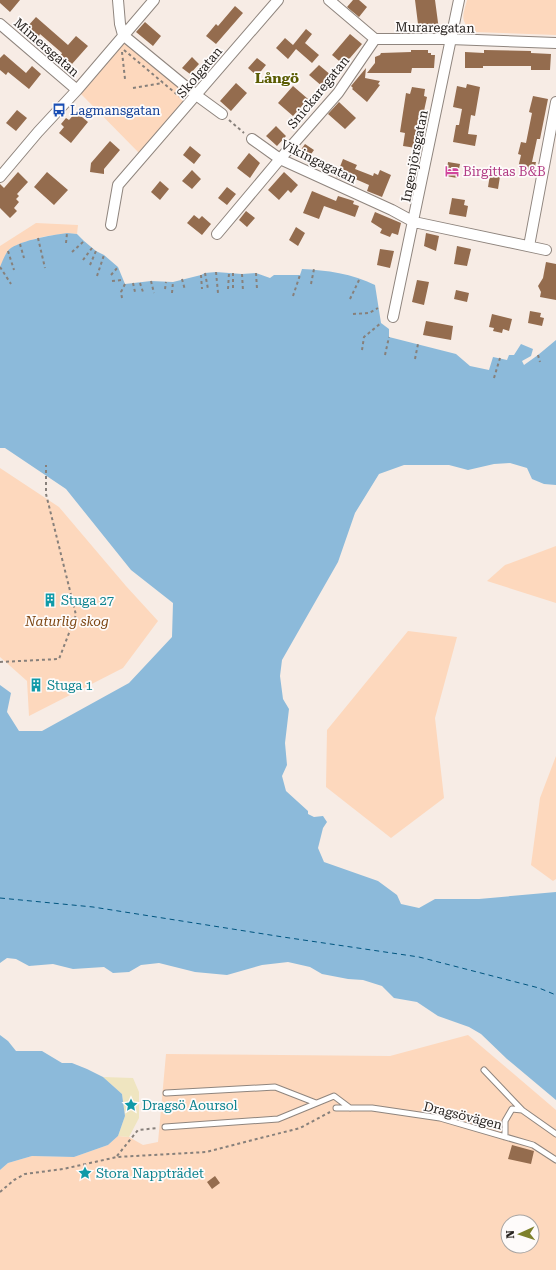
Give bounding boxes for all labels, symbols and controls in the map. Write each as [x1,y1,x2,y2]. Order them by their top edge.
street label: Mimersgatan [11,15,83,80]
street label: Muraregatan [395,19,475,36]
street label: Skolgatan [174,43,226,101]
street label: Snickaregatan [284,52,353,132]
district label: Långö [255,70,299,86]
bus stop icon: Lagmansgatan [51,102,67,118]
place label: Lagmansgatan [70,103,161,118]
street label: Ingenjörsgatan [398,108,431,203]
street label: Vikingagatan [278,137,360,187]
hotel icon: Birgittas B&B [444,163,460,179]
place label: Birgittas B&B [463,164,546,179]
building icon: Stuga 27 [42,592,58,608]
place label: Stuga 27 [61,593,114,608]
park label: Naturlig skog [24,614,109,629]
building icon: Stuga 1 [28,677,44,693]
place label: Stuga 1 [47,678,93,693]
place icon: Dragsö Aoursol [123,1097,139,1113]
place label: Dragsö Aoursol [142,1098,238,1113]
street label: Dragsövägen [422,1098,504,1133]
place icon: Stora Nappträdet [77,1165,93,1181]
place label: Stora Nappträdet [96,1166,204,1181]
north arrow [500,1214,540,1254]
text: N [504,1229,517,1239]

